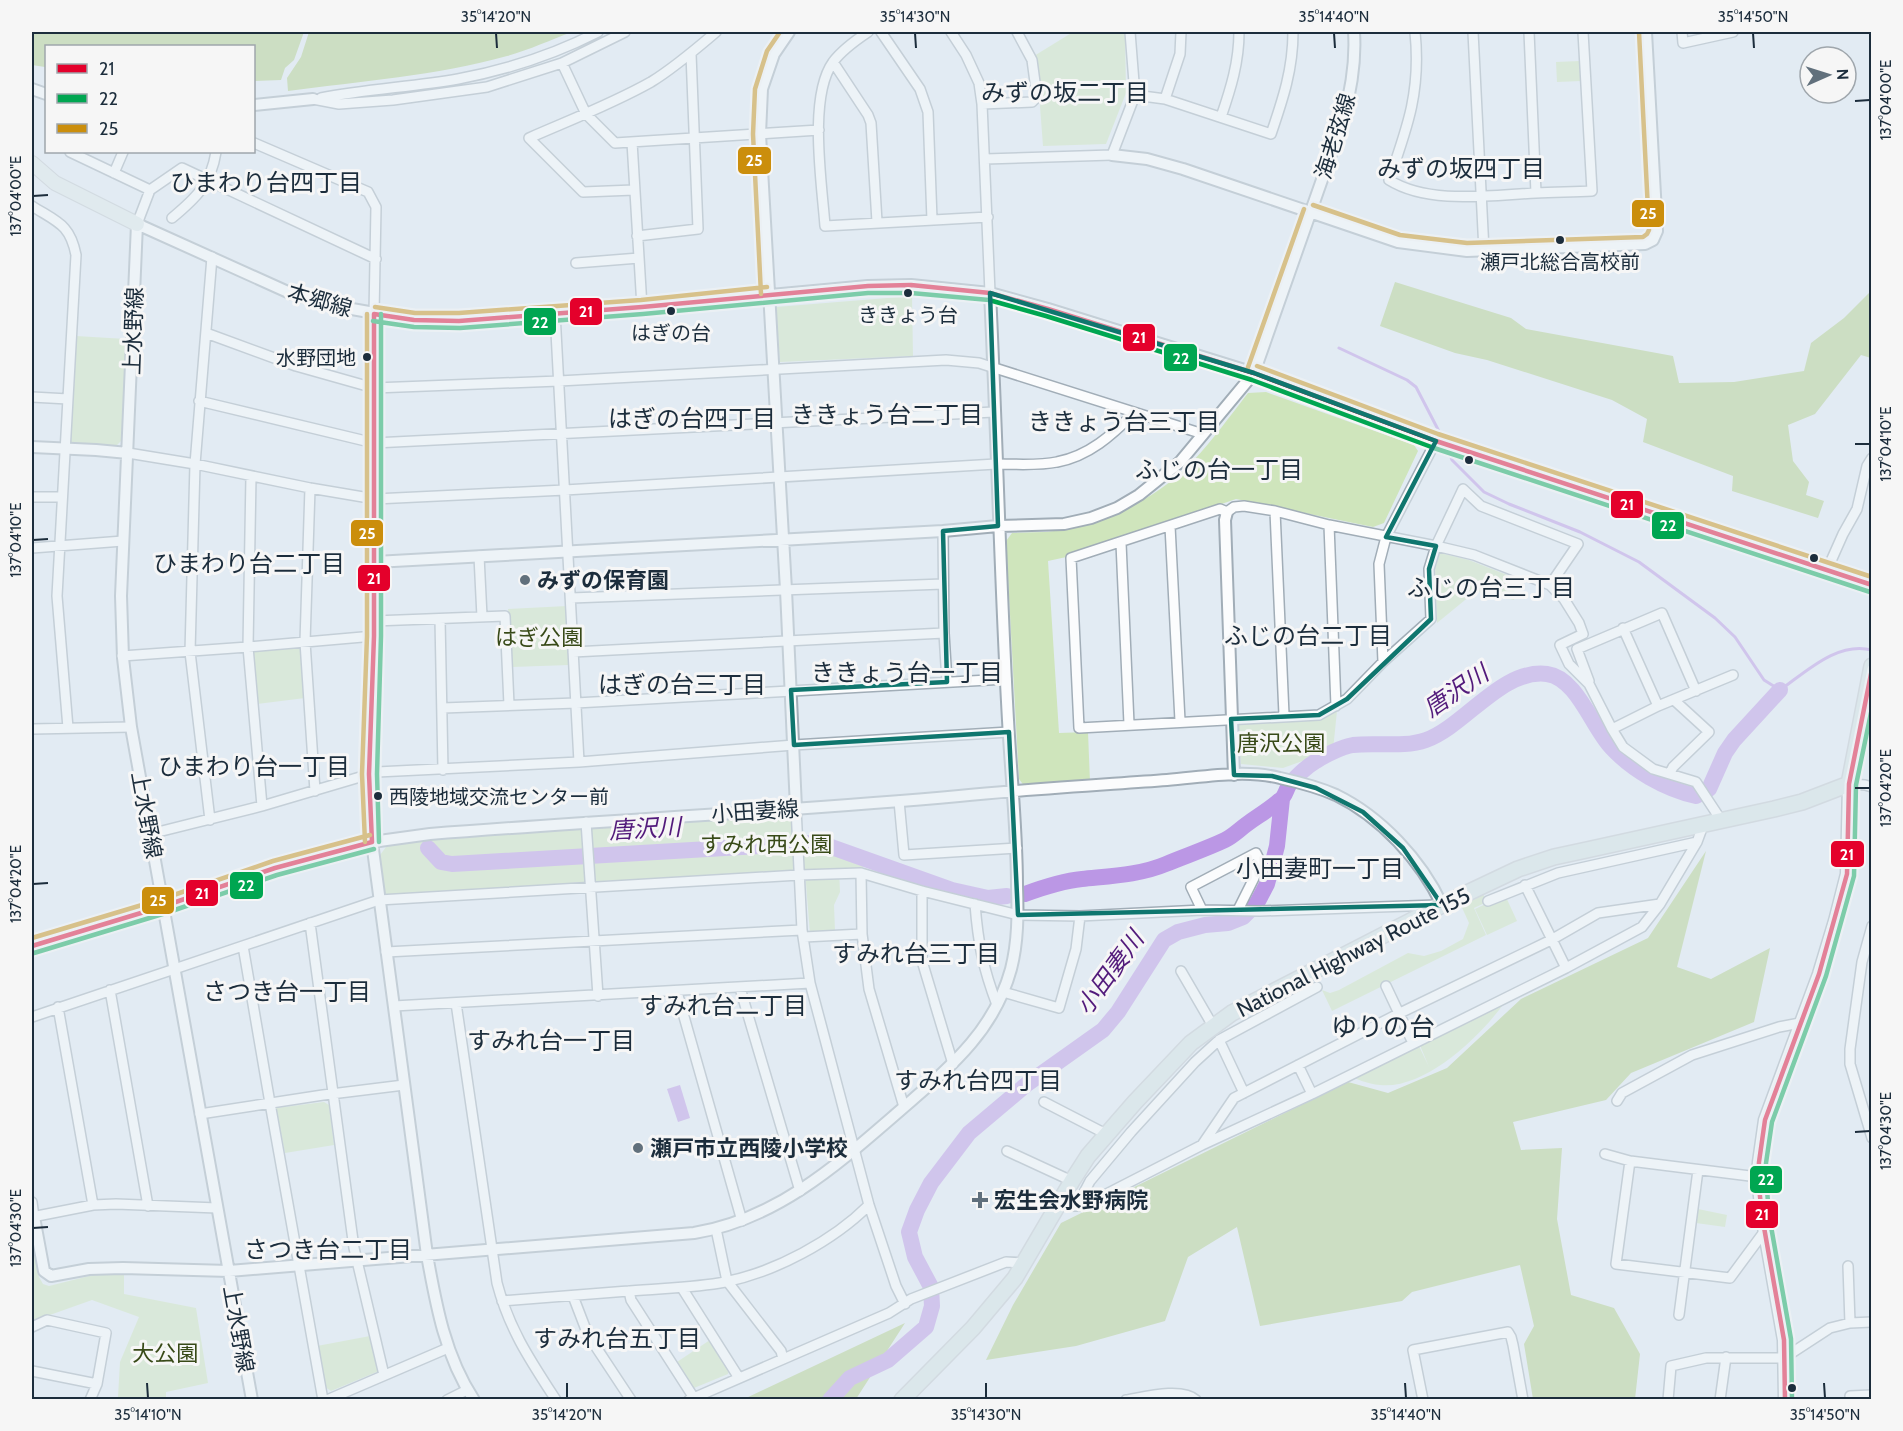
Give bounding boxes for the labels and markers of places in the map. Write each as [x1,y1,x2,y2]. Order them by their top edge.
marker: 瀬戸北総合高校前 [1554,234,1566,246]
place label: 瀬戸北総合高校前 [1480,250,1640,274]
marker: ききょう台 [902,287,914,299]
place label: ききょう台 [858,303,958,327]
marker: はぎの台 [665,305,677,317]
place label: はぎの台 [631,321,711,345]
place label: 水野団地 [276,346,356,370]
marker: 水野団地 [361,351,373,363]
unlabelled marker [1463,454,1475,466]
unlabelled marker [1808,552,1820,564]
place label: みずの保育園 [537,567,669,594]
marker: みずの保育園 [518,573,532,587]
place label: 西陵地域交流センター前 [389,785,609,809]
marker: 西陵地域交流センター前 [372,790,384,802]
place label: 瀬戸市立西陵小学校 [650,1135,848,1162]
marker: 瀬戸市立西陵小学校 [631,1141,645,1155]
place label: 宏生会水野病院 [994,1187,1148,1214]
marker: 宏生会水野病院 [971,1191,989,1209]
unlabelled marker [1786,1382,1798,1394]

